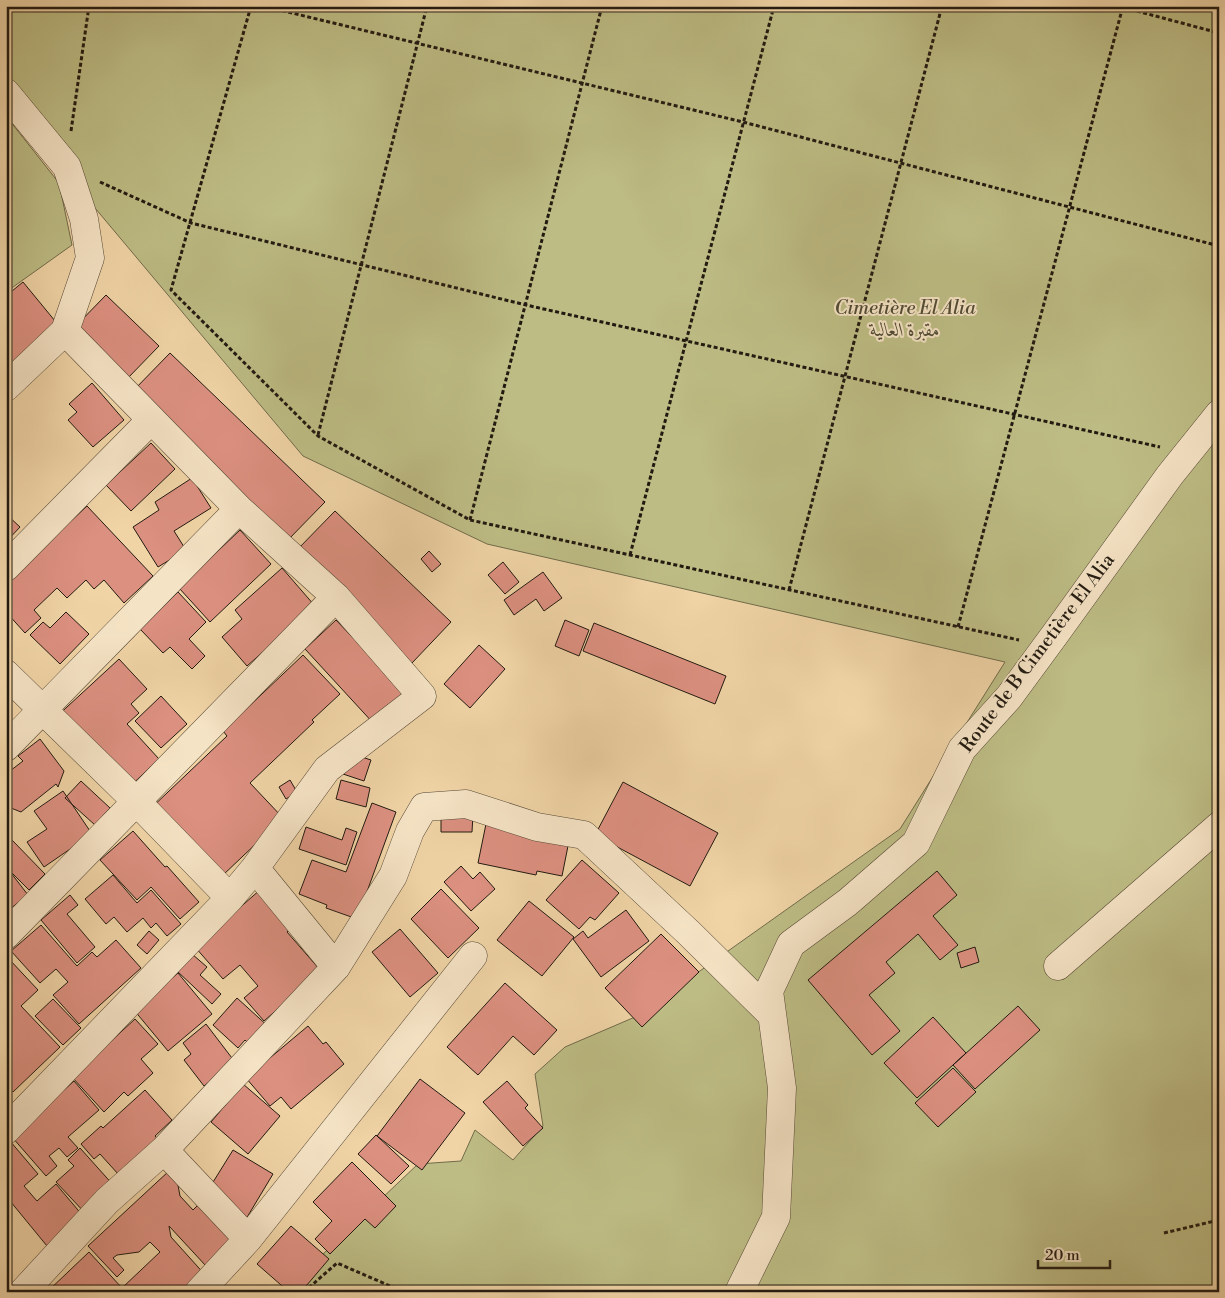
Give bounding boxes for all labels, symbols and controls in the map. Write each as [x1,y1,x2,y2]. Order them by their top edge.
park label: Cimetière El Alia مقبرة العالية [834,296,976,342]
street label: Route de B Cimetière El Alia [954,548,1120,757]
scale bar [1038,1238,1110,1270]
text: 20 m [1045,1246,1080,1265]

